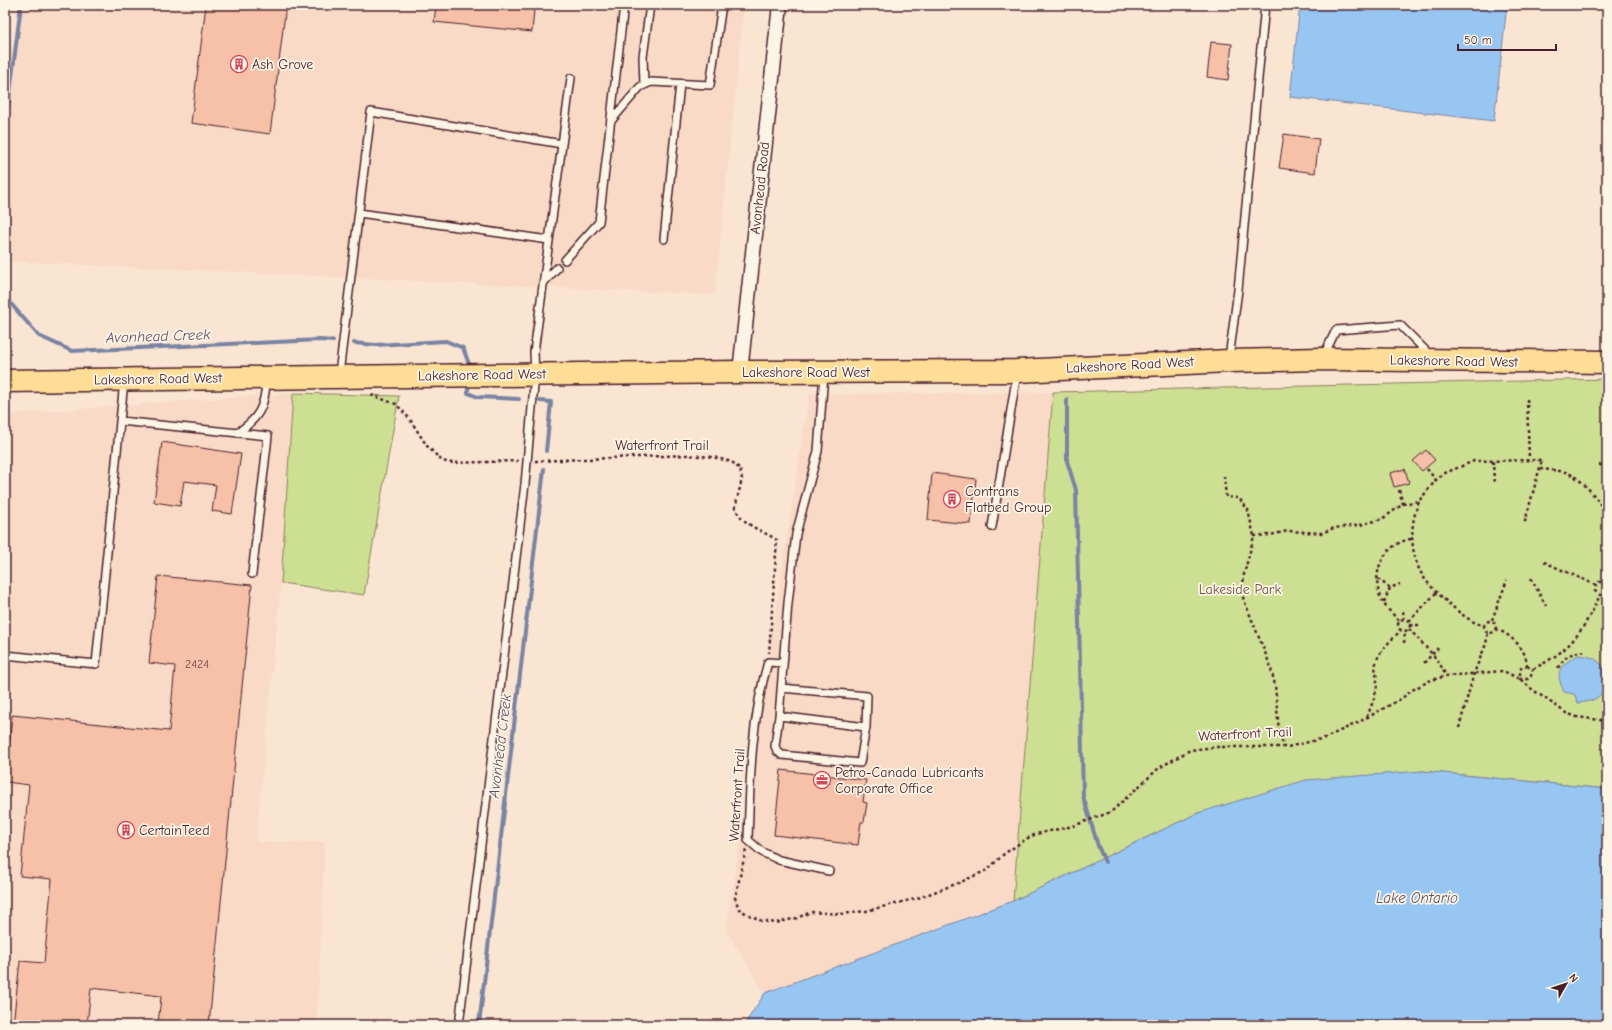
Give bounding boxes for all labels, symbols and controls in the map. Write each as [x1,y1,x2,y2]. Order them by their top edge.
scale bar [1458,26,1556,52]
text: 50 m [1464,33,1492,47]
building icon: Ash Grove [229,54,249,74]
place label: Ash Grove [252,56,313,73]
street label: Avonhead Road [747,141,773,235]
water label: Avonhead Creek [104,325,211,347]
street label: Lakeshore Road West [1390,351,1519,371]
street label: Lakeshore Road West [1066,353,1195,377]
street label: Lakeshore Road West [742,364,871,381]
street label: Lakeshore Road West [418,365,547,385]
street label: Lakeshore Road West [94,369,223,389]
street label: Waterfront Trail [615,437,709,454]
place label: Contrans Flatbed Group [965,483,1051,516]
building icon: Contrans Flatbed Group [942,489,962,509]
park label: Lakeside Park [1199,581,1281,598]
house number: 2424 [185,657,209,671]
water label: Avonhead Creek [485,692,515,800]
street label: Waterfront Trail [1198,723,1292,745]
street label: Waterfront Trail [725,748,749,842]
place label: Petro-Canada Lubricants Corporate Office [835,764,984,797]
office icon: Petro-Canada Lubricants Corporate Office [812,770,832,790]
building icon: CertainTeed [116,820,136,840]
place label: CertainTeed [139,822,210,839]
water label: Lake Ontario [1376,889,1458,907]
north arrow [1546,964,1586,1004]
text: N [1566,971,1581,985]

